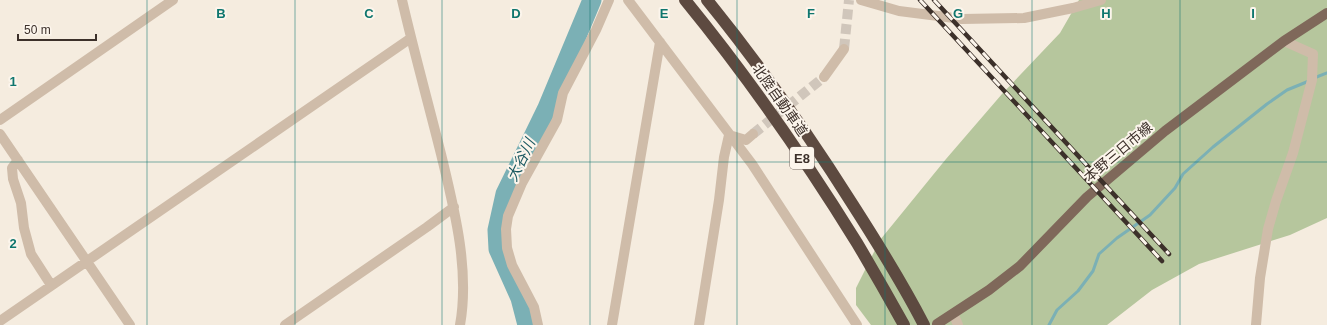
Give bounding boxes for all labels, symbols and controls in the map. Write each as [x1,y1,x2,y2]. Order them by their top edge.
text: B [216,6,226,21]
text: C [364,6,374,21]
text: D [511,6,521,21]
text: E [660,6,669,21]
text: F [807,6,815,21]
text: G [953,6,963,21]
text: H [1101,6,1111,21]
text: I [1251,6,1255,21]
scale bar [18,16,96,42]
text: 50 m [24,23,51,37]
street label: 北陸自動車道 [749,61,811,139]
text: 1 [9,74,17,89]
street label: 本野三日市線 [1081,119,1155,185]
water label: 大谷川 [503,134,539,184]
road number: E8 [790,147,814,169]
text: 2 [9,236,17,251]

